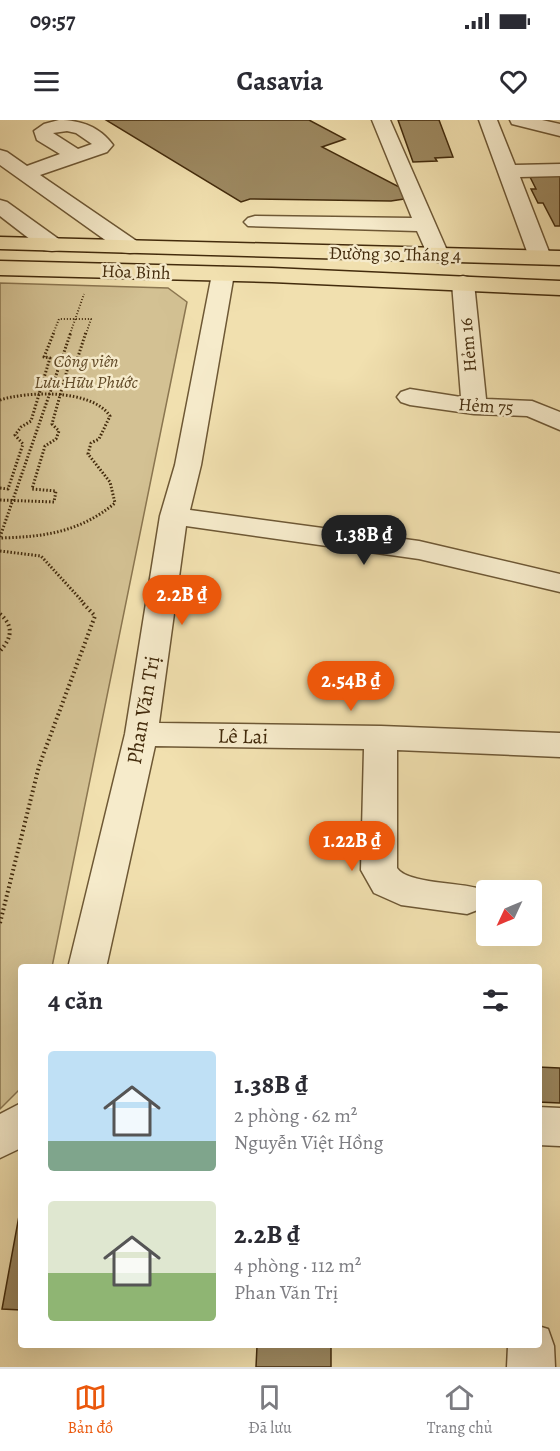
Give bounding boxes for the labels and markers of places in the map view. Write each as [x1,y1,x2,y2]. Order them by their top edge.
pin: 1.38B ₫ [309,515,419,566]
pin: 2.2B ₫ [133,575,231,626]
pin: 2.54B ₫ [296,661,406,712]
pin: 1.22B ₫ [297,821,407,872]

